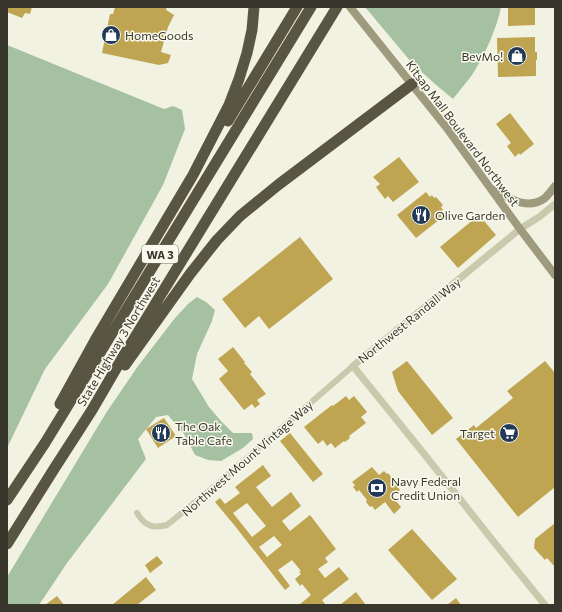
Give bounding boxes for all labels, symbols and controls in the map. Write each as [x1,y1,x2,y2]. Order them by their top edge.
shop icon: HomeGoods [100,24,122,46]
place label: HomeGoods [125,28,194,42]
shop icon: BevMo! [506,45,528,67]
place label: BevMo! [461,49,503,63]
street label: Kitsap Mall Boulevard Northwest [404,57,522,209]
restaurant icon: Olive Garden [410,204,432,226]
place label: Olive Garden [435,208,505,222]
road number: WA 3 [142,245,178,263]
street label: State Highway 3 Northwest [74,274,162,408]
street label: Northwest Randall Way [355,274,463,366]
street label: Northwest Mount Vintage Way [179,397,315,519]
place label: The Oak Table Cafe [175,419,232,447]
restaurant icon: The Oak Table Cafe [150,422,172,444]
supermarket icon: Target [498,422,520,444]
place label: Target [460,426,495,440]
place label: Navy Federal Credit Union [391,474,461,502]
bank icon: Navy Federal Credit Union [366,477,388,499]

